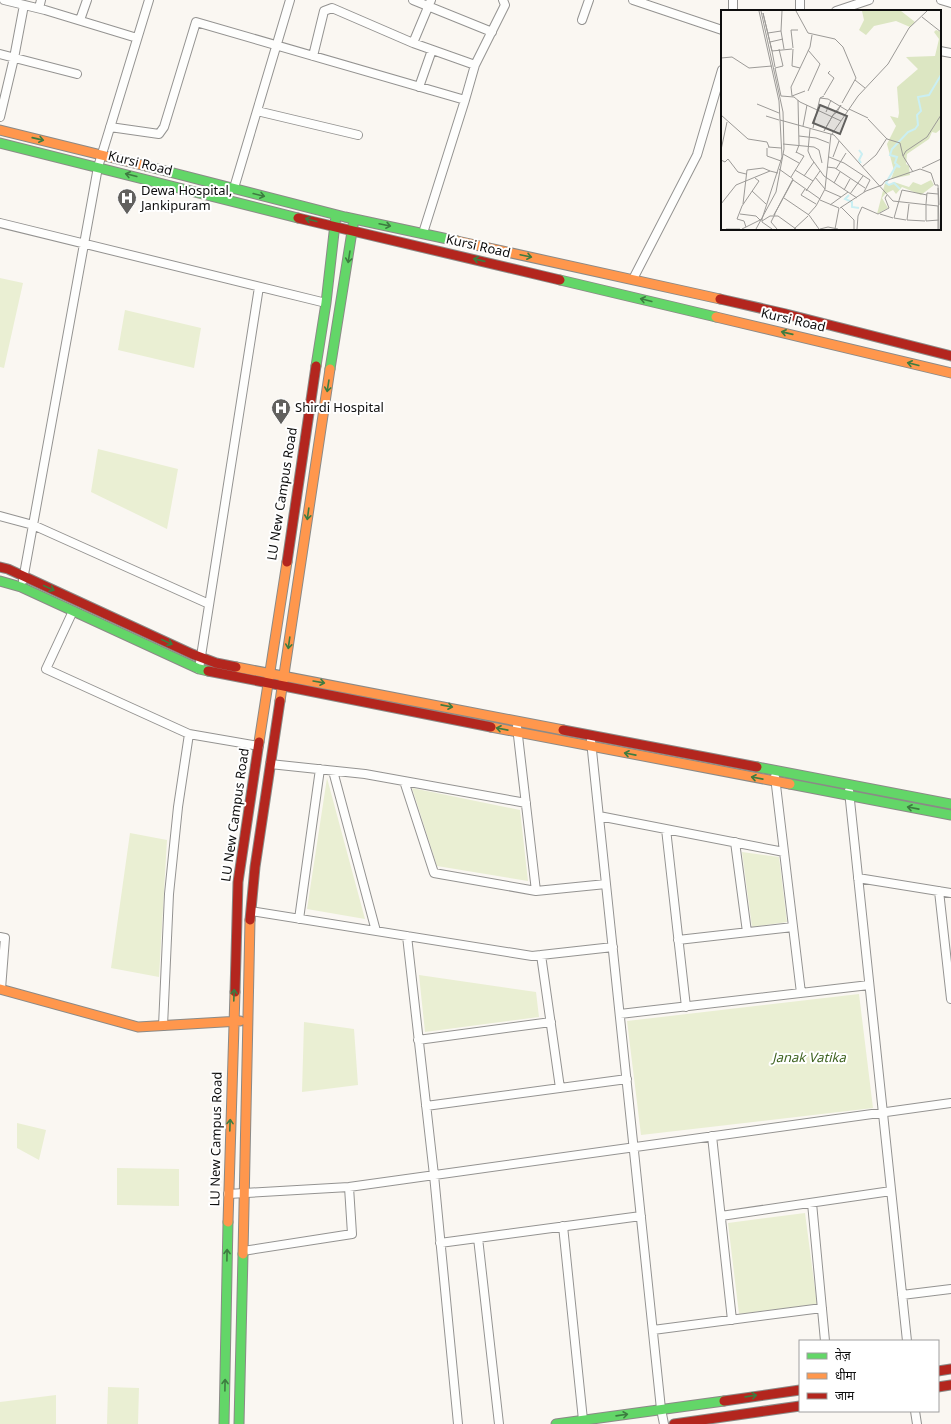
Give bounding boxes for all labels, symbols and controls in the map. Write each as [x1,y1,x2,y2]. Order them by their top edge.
inset map [721,10,941,230]
one-way arrow [31,135,44,143]
street label: Kursi Road [106,148,174,180]
one-way arrow [125,171,138,179]
place label: Dewa Hospital, Jankipuram [139,183,232,215]
hospital icon: Dewa Hospital, Jankipuram [116,187,138,215]
one-way arrow [252,191,265,199]
one-way arrow [305,216,318,224]
one-way arrow [378,222,391,230]
street label: Kursi Road [444,231,512,263]
one-way arrow [344,250,352,263]
one-way arrow [519,252,532,260]
one-way arrow [473,256,486,264]
one-way arrow [640,295,653,303]
street label: Kursi Road [759,305,827,337]
one-way arrow [781,329,794,337]
one-way arrow [907,359,920,367]
one-way arrow [324,379,332,392]
hospital icon: Shirdi Hospital [270,397,292,425]
place label: Shirdi Hospital [295,400,384,417]
street label: LU New Campus Road [264,426,302,562]
one-way arrow [304,507,312,520]
one-way arrow [42,585,54,592]
one-way arrow [285,636,293,649]
one-way arrow [160,639,172,647]
one-way arrow [312,678,325,686]
one-way arrow [440,703,453,711]
one-way arrow [496,725,509,733]
street label: LU New Campus Road [218,747,254,883]
one-way arrow [624,749,637,757]
one-way arrow [751,774,764,782]
one-way arrow [907,803,920,811]
one-way arrow [230,989,238,1002]
park label: Janak Vatika [770,1050,847,1067]
street label: LU New Campus Road [207,1072,227,1206]
one-way arrow [226,1119,234,1132]
one-way arrow [223,1249,231,1262]
legend [799,1340,939,1412]
text: तेज़ [835,1348,852,1365]
text: धीमा [835,1368,857,1385]
one-way arrow [221,1379,229,1392]
text: जाम [835,1389,855,1405]
one-way arrow [744,1392,757,1400]
one-way arrow [615,1411,628,1419]

